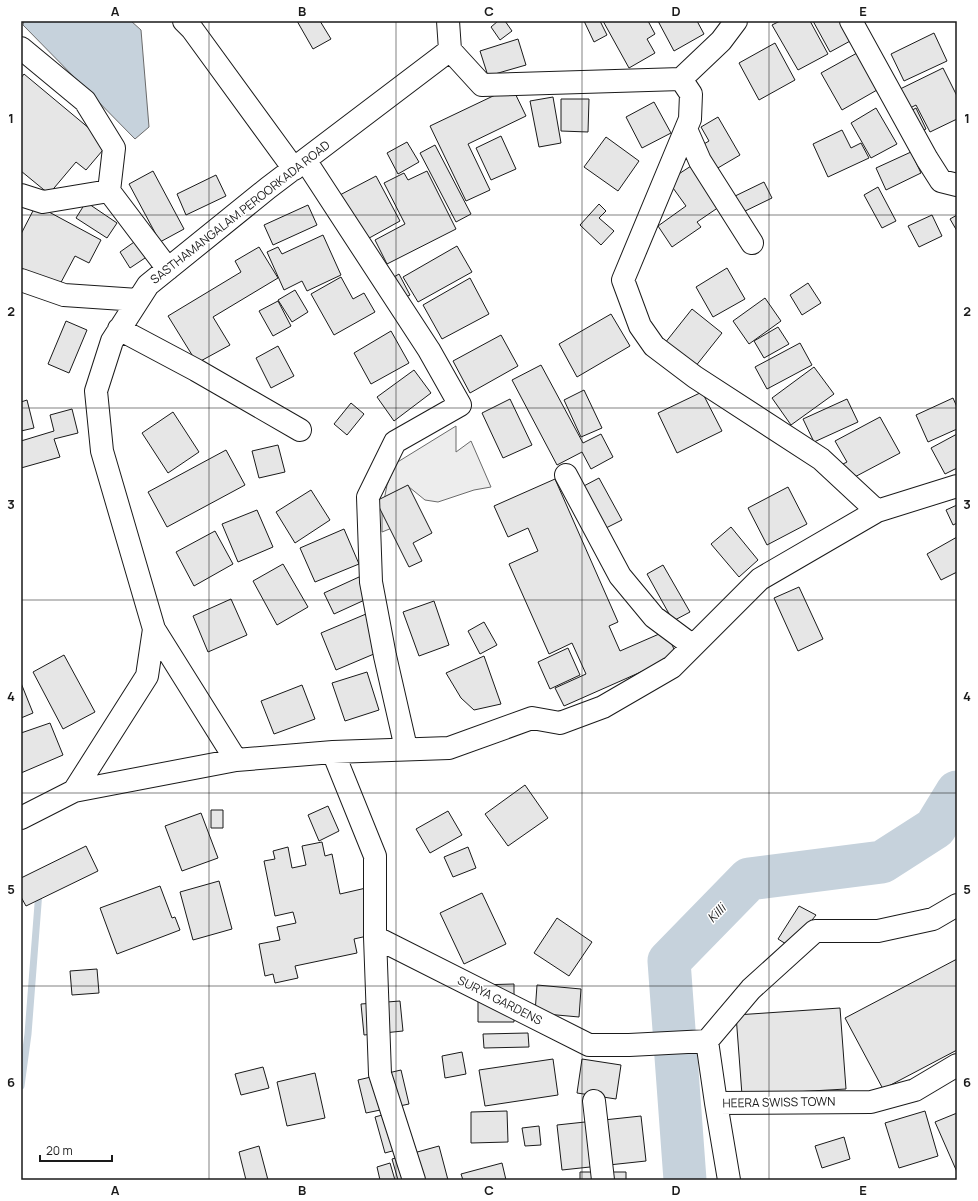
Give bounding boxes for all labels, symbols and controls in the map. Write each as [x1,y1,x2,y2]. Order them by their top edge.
text: A [111,2,120,20]
text: B [298,2,306,20]
text: C [484,2,494,20]
text: D [671,2,681,20]
text: E [859,2,867,20]
text: 1 [8,109,14,127]
text: 1 [964,109,970,127]
street label: SASTHAMANGALAM PEROORKADA ROAD [147,136,333,288]
text: 2 [7,302,15,320]
text: 2 [963,302,971,320]
text: 3 [7,495,15,513]
text: 3 [963,495,971,513]
text: 4 [7,687,15,705]
text: 4 [963,687,971,705]
text: 5 [7,880,15,898]
text: 5 [963,880,971,898]
water label: Killi [703,898,731,926]
street label: SURYA GARDENS [455,971,545,1029]
text: 6 [7,1073,15,1091]
text: 6 [963,1073,971,1091]
street label: HEERA SWISS TOWN [722,1093,836,1111]
scale bar [40,1137,112,1163]
text: 20 m [46,1142,73,1159]
text: A [111,1181,120,1199]
text: B [298,1181,306,1199]
text: C [484,1181,494,1199]
text: D [671,1181,681,1199]
text: E [859,1181,867,1199]

